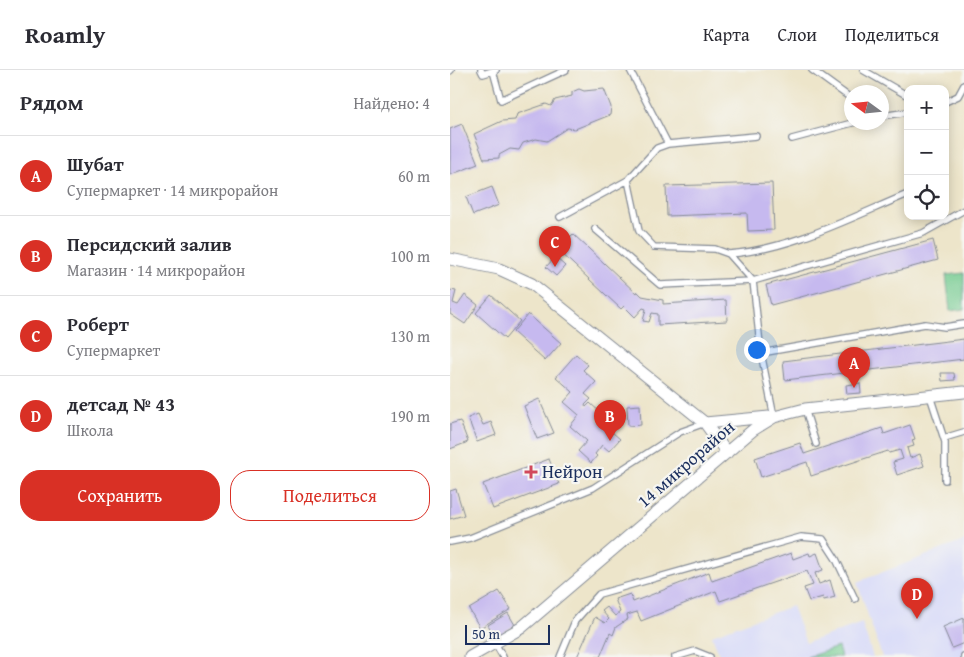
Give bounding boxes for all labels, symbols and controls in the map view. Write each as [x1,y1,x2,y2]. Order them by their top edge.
text: Roamly [25,17,105,52]
text: Карта [703,21,750,48]
text: Слои [778,21,817,48]
text: Поделиться [845,21,939,48]
north arrow [844,85,889,130]
map controls [904,85,949,220]
button: + [904,85,949,130]
text: Рядом [20,87,83,118]
text: Найдено: 4 [353,91,430,115]
button: − [904,130,949,175]
text: Шубат [67,150,124,178]
text: A [31,164,41,188]
text: 60 m [398,164,430,188]
button: locate [904,175,949,220]
text: Супермаркет · 14 микрорайон [67,178,278,202]
pin: C [539,226,571,267]
text: Персидский залив [67,230,232,258]
text: B [31,244,41,268]
text: 100 m [390,244,430,268]
text: Магазин · 14 микрорайон [67,258,245,282]
text: Роберт [67,310,129,338]
text: C [31,324,41,348]
text: 130 m [390,324,430,348]
your location [744,337,770,363]
text: Супермаркет [67,338,160,362]
pin: A [838,347,870,388]
text: детсад № 43 [67,390,175,418]
pin: B [594,400,626,441]
text: D [31,404,41,428]
text: 190 m [390,404,430,428]
street label: 14 микрорайон [631,413,740,514]
text: Школа [67,418,113,442]
place label: Нейрон [542,458,602,485]
marker: Нейрон [524,465,538,479]
button: Сохранить [20,470,220,521]
button: Поделиться [230,470,430,521]
pin: D [901,578,933,619]
scale bar [465,622,550,645]
text: 50 m [472,624,500,644]

